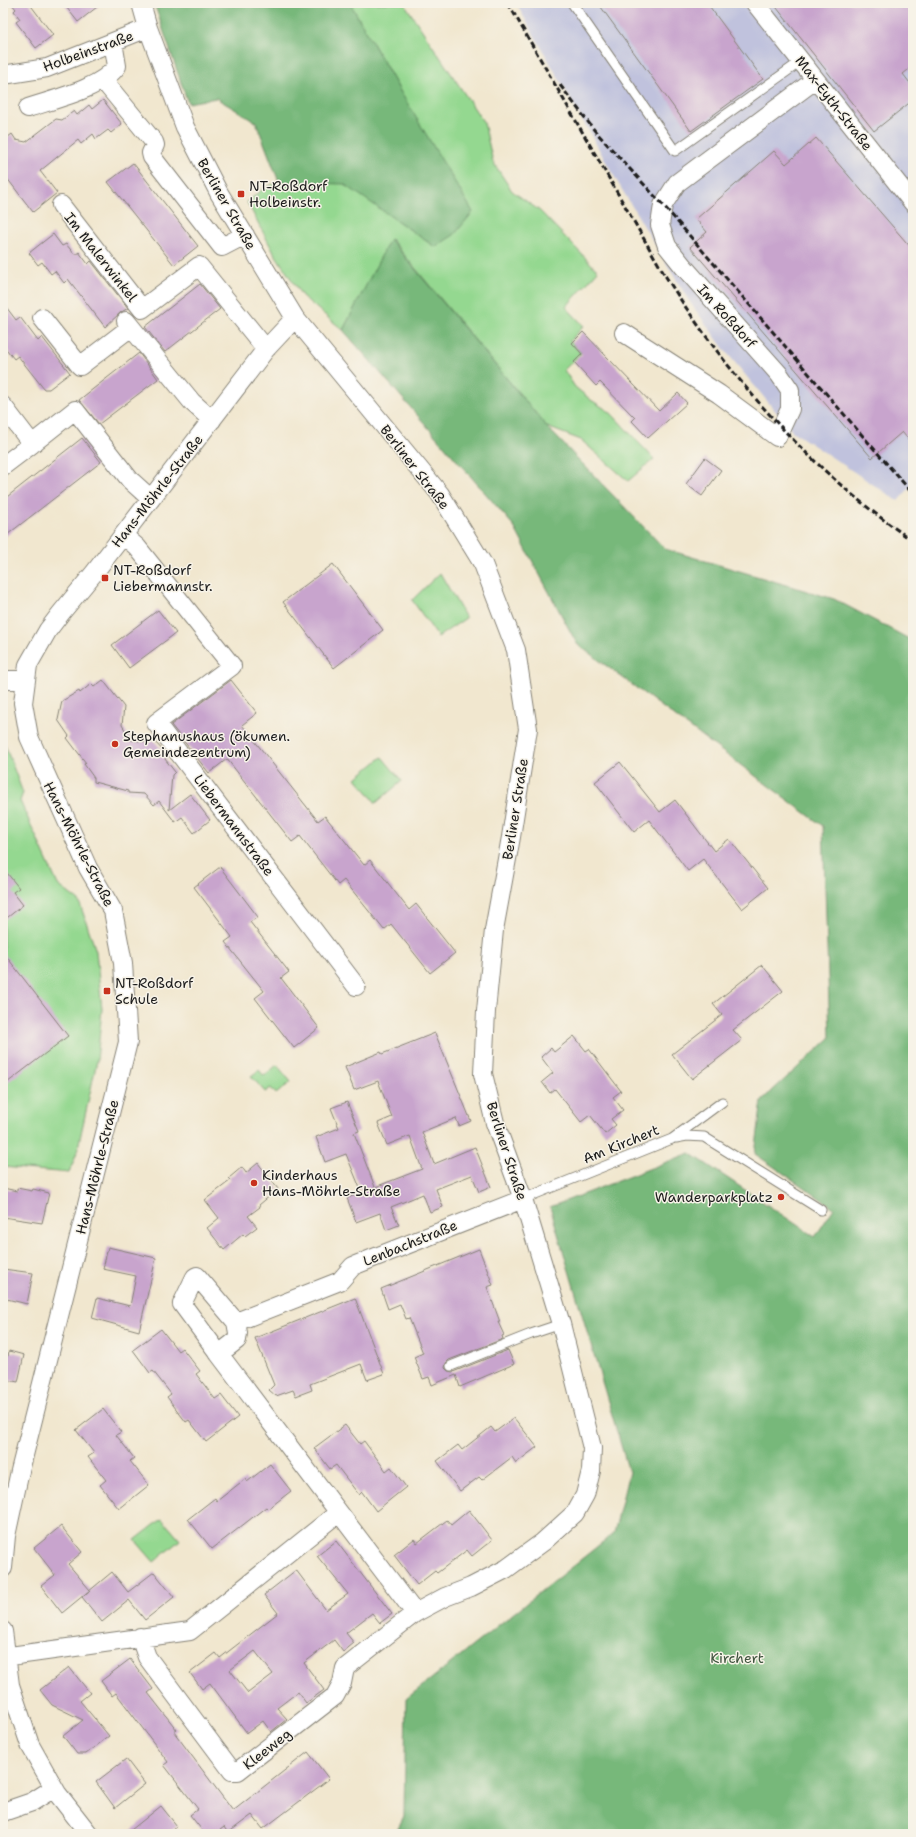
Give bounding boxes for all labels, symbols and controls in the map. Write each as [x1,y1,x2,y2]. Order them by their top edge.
street label: Holbeinstraße [40,26,136,76]
street label: Max-Eyth-Straße [791,52,877,154]
street label: Berliner Straße [194,155,260,253]
place label: NT-Roßdorf Holbeinstr. [249,177,328,211]
marker: NT-Roßdorf Holbeinstr. [236,189,246,199]
street label: Im Malerwinkel [61,209,142,306]
street label: Im Roßdorf [694,280,761,352]
street label: Berliner Straße [376,421,454,513]
street label: Hans-Möhrle-Straße [107,431,207,551]
place label: NT-Roßdorf Liebermannstr. [113,561,213,595]
marker: NT-Roßdorf Liebermannstr. [100,573,110,583]
place label: Stephanushaus (ökumen. Gemeindezentrum) [123,727,290,761]
marker: Stephanushaus (ökumen. Gemeindezentrum) [110,739,120,749]
street label: Berliner Straße [498,757,532,861]
street label: Liebermannstraße [190,771,278,879]
street label: Hans-Möhrle-Straße [40,778,118,910]
place label: NT-Roßdorf Schule [115,974,194,1008]
marker: NT-Roßdorf Schule [102,986,112,996]
street label: Hans-Möhrle-Straße [72,1098,122,1236]
street label: Berliner Straße [483,1099,531,1203]
street label: Am Kirchert [580,1121,662,1167]
place label: Kinderhaus Hans-Möhrle-Straße [262,1166,400,1200]
marker: Kinderhaus Hans-Möhrle-Straße [249,1178,259,1188]
place label: Wanderparkplatz [655,1188,773,1206]
marker: Wanderparkplatz [776,1192,786,1202]
street label: Lenbachstraße [360,1216,460,1270]
park label: Kirchert [710,1649,764,1667]
street label: Kleeweg [239,1724,295,1774]

